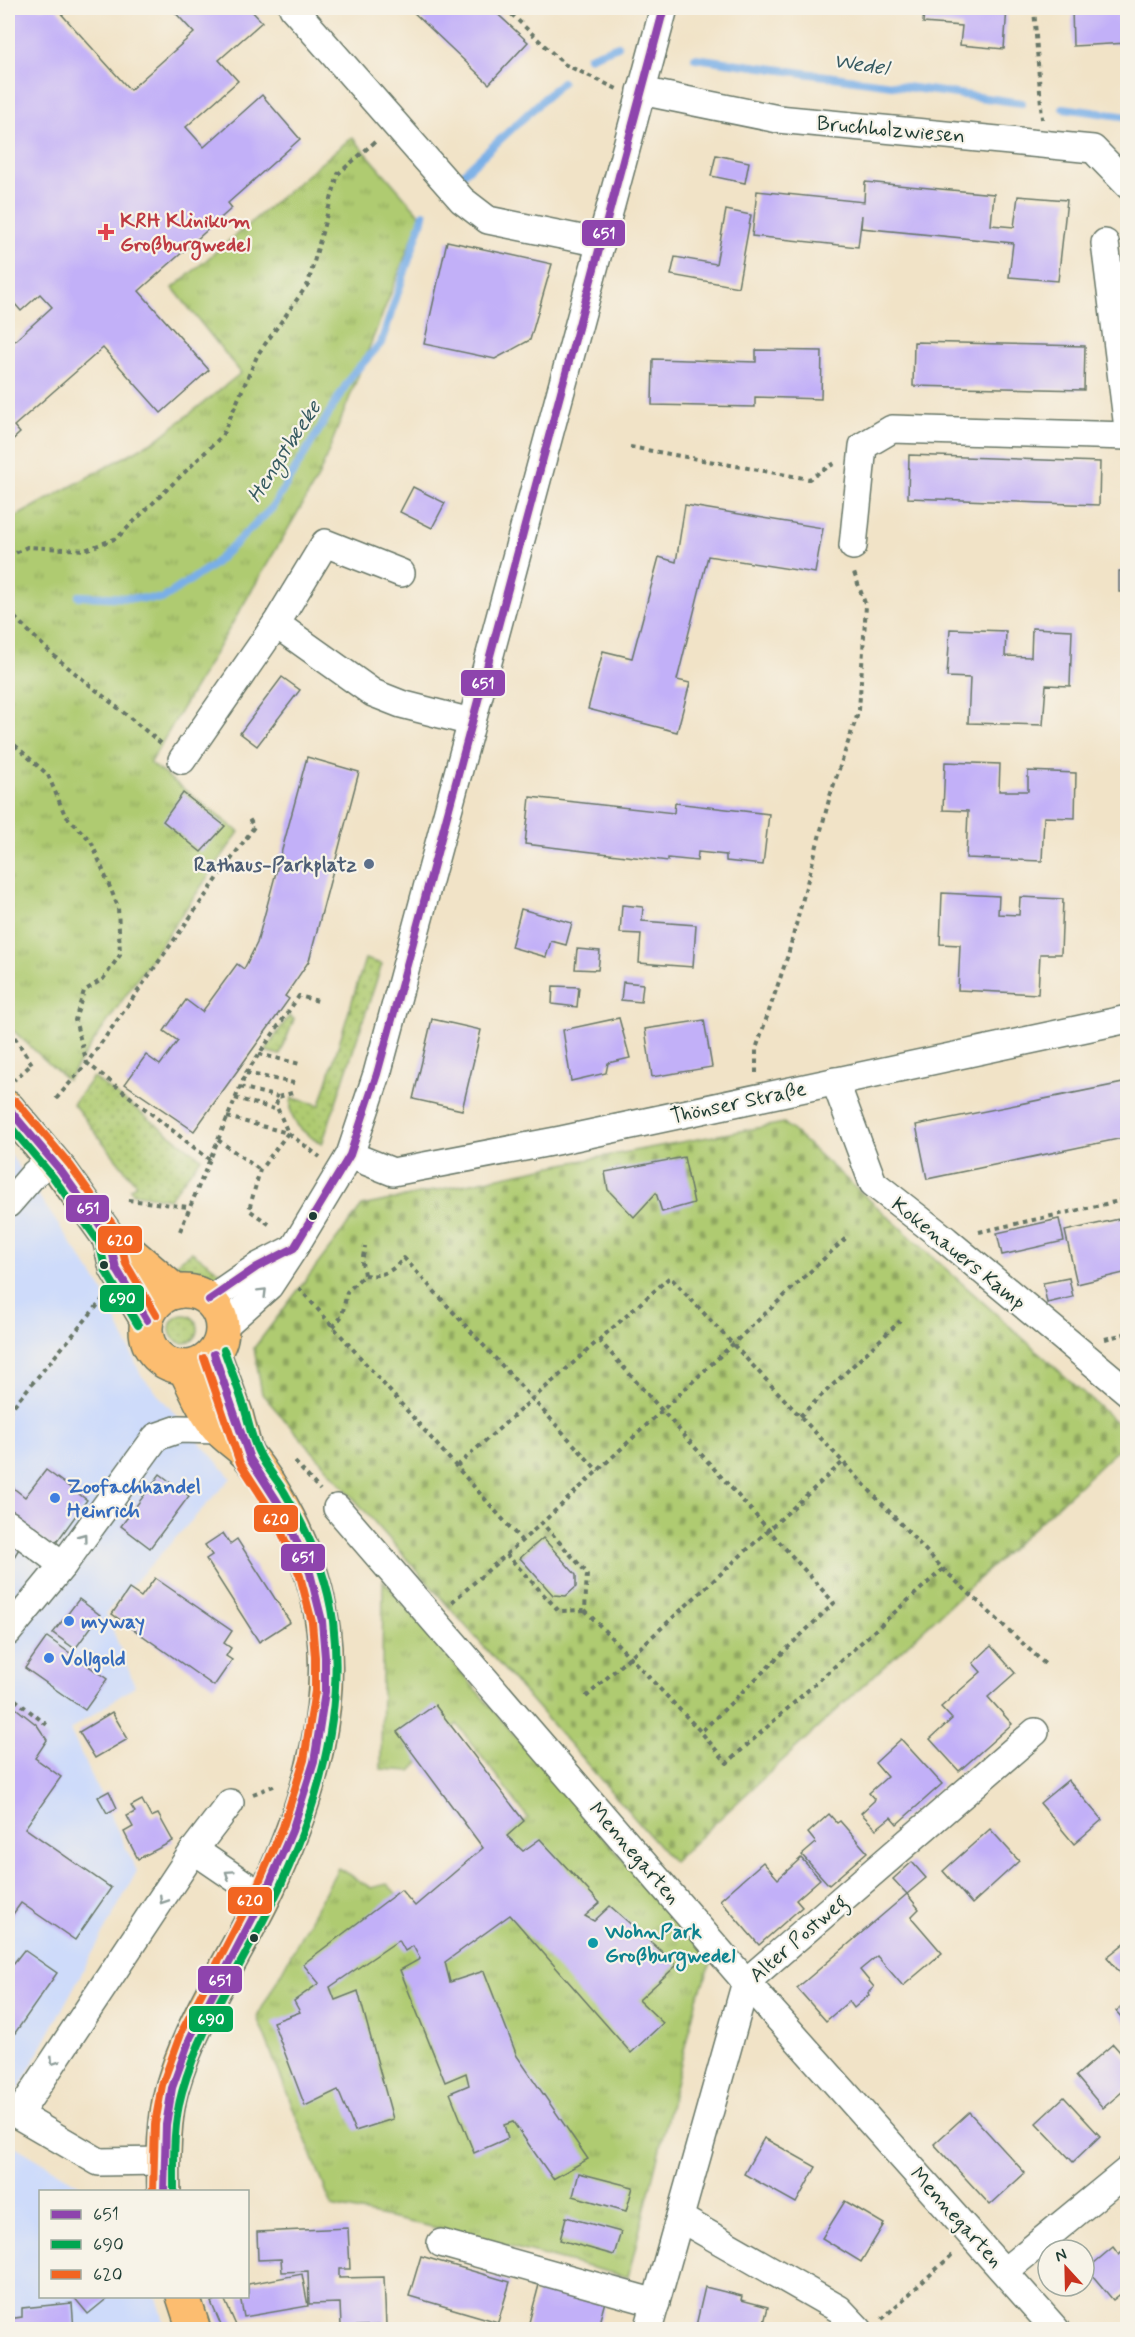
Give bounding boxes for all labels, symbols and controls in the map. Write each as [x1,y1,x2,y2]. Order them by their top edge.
water label: Wedel [831,47,893,83]
street label: Bruchholzwiesen [816,110,966,150]
place label: KRH Klinikum Großburgwedel [120,207,251,261]
line badge: 651 [581,219,626,247]
marker: KRH Klinikum Großburgwedel [97,223,115,241]
text: 651 [593,224,615,245]
water label: Hengstbeeke [241,395,330,510]
line badge: 651 [460,669,506,697]
text: 651 [472,674,494,695]
place label: Rathaus-Parkplatz [194,851,358,879]
marker: Rathaus-Parkplatz [362,857,376,871]
street label: Thönser Straße [668,1075,809,1131]
street label: Kokenauers Kamp [885,1191,1031,1317]
line badge: 651 [65,1194,110,1223]
text: 651 [77,1199,99,1220]
unlabelled marker [307,1210,319,1222]
line badge: 620 [97,1225,143,1254]
text: 620 [107,1231,133,1252]
unlabelled marker [98,1259,110,1271]
line badge: 690 [99,1284,145,1313]
one-way arrow [255,1288,266,1299]
text: 690 [108,1289,136,1310]
place label: Zoofachhandel Heinrich [67,1473,201,1525]
marker: Zoofachhandel Heinrich [48,1491,62,1505]
line badge: 620 [253,1504,299,1533]
text: 620 [263,1510,289,1531]
one-way arrow [76,1532,87,1543]
line badge: 651 [280,1543,326,1572]
text: 651 [292,1548,314,1569]
place label: myway [81,1608,145,1636]
marker: myway [62,1614,76,1628]
place label: Vollgold [61,1645,126,1673]
marker: Vollgold [42,1651,56,1665]
street label: Mennegarten [582,1797,687,1911]
one-way arrow [225,1870,236,1881]
line badge: 620 [227,1886,273,1915]
street label: Alter Postweg [744,1888,855,1991]
text: 620 [237,1891,263,1912]
one-way arrow [159,1893,170,1904]
place label: WohnPark Großburgwedel [604,1918,735,1972]
unlabelled marker [248,1932,260,1944]
marker: WohnPark Großburgwedel [586,1936,600,1950]
line badge: 651 [197,1965,243,1994]
text: 651 [209,1971,231,1992]
line badge: 690 [188,2005,234,2033]
text: 690 [197,2010,225,2031]
one-way arrow [50,2055,61,2066]
street label: Mennegarten [903,2161,1009,2274]
legend [39,2190,249,2298]
text: 651 [93,2203,119,2227]
text: 690 [93,2233,124,2257]
north arrow [1036,2238,1096,2298]
text: N [1052,2244,1070,2267]
text: 620 [93,2263,123,2287]

